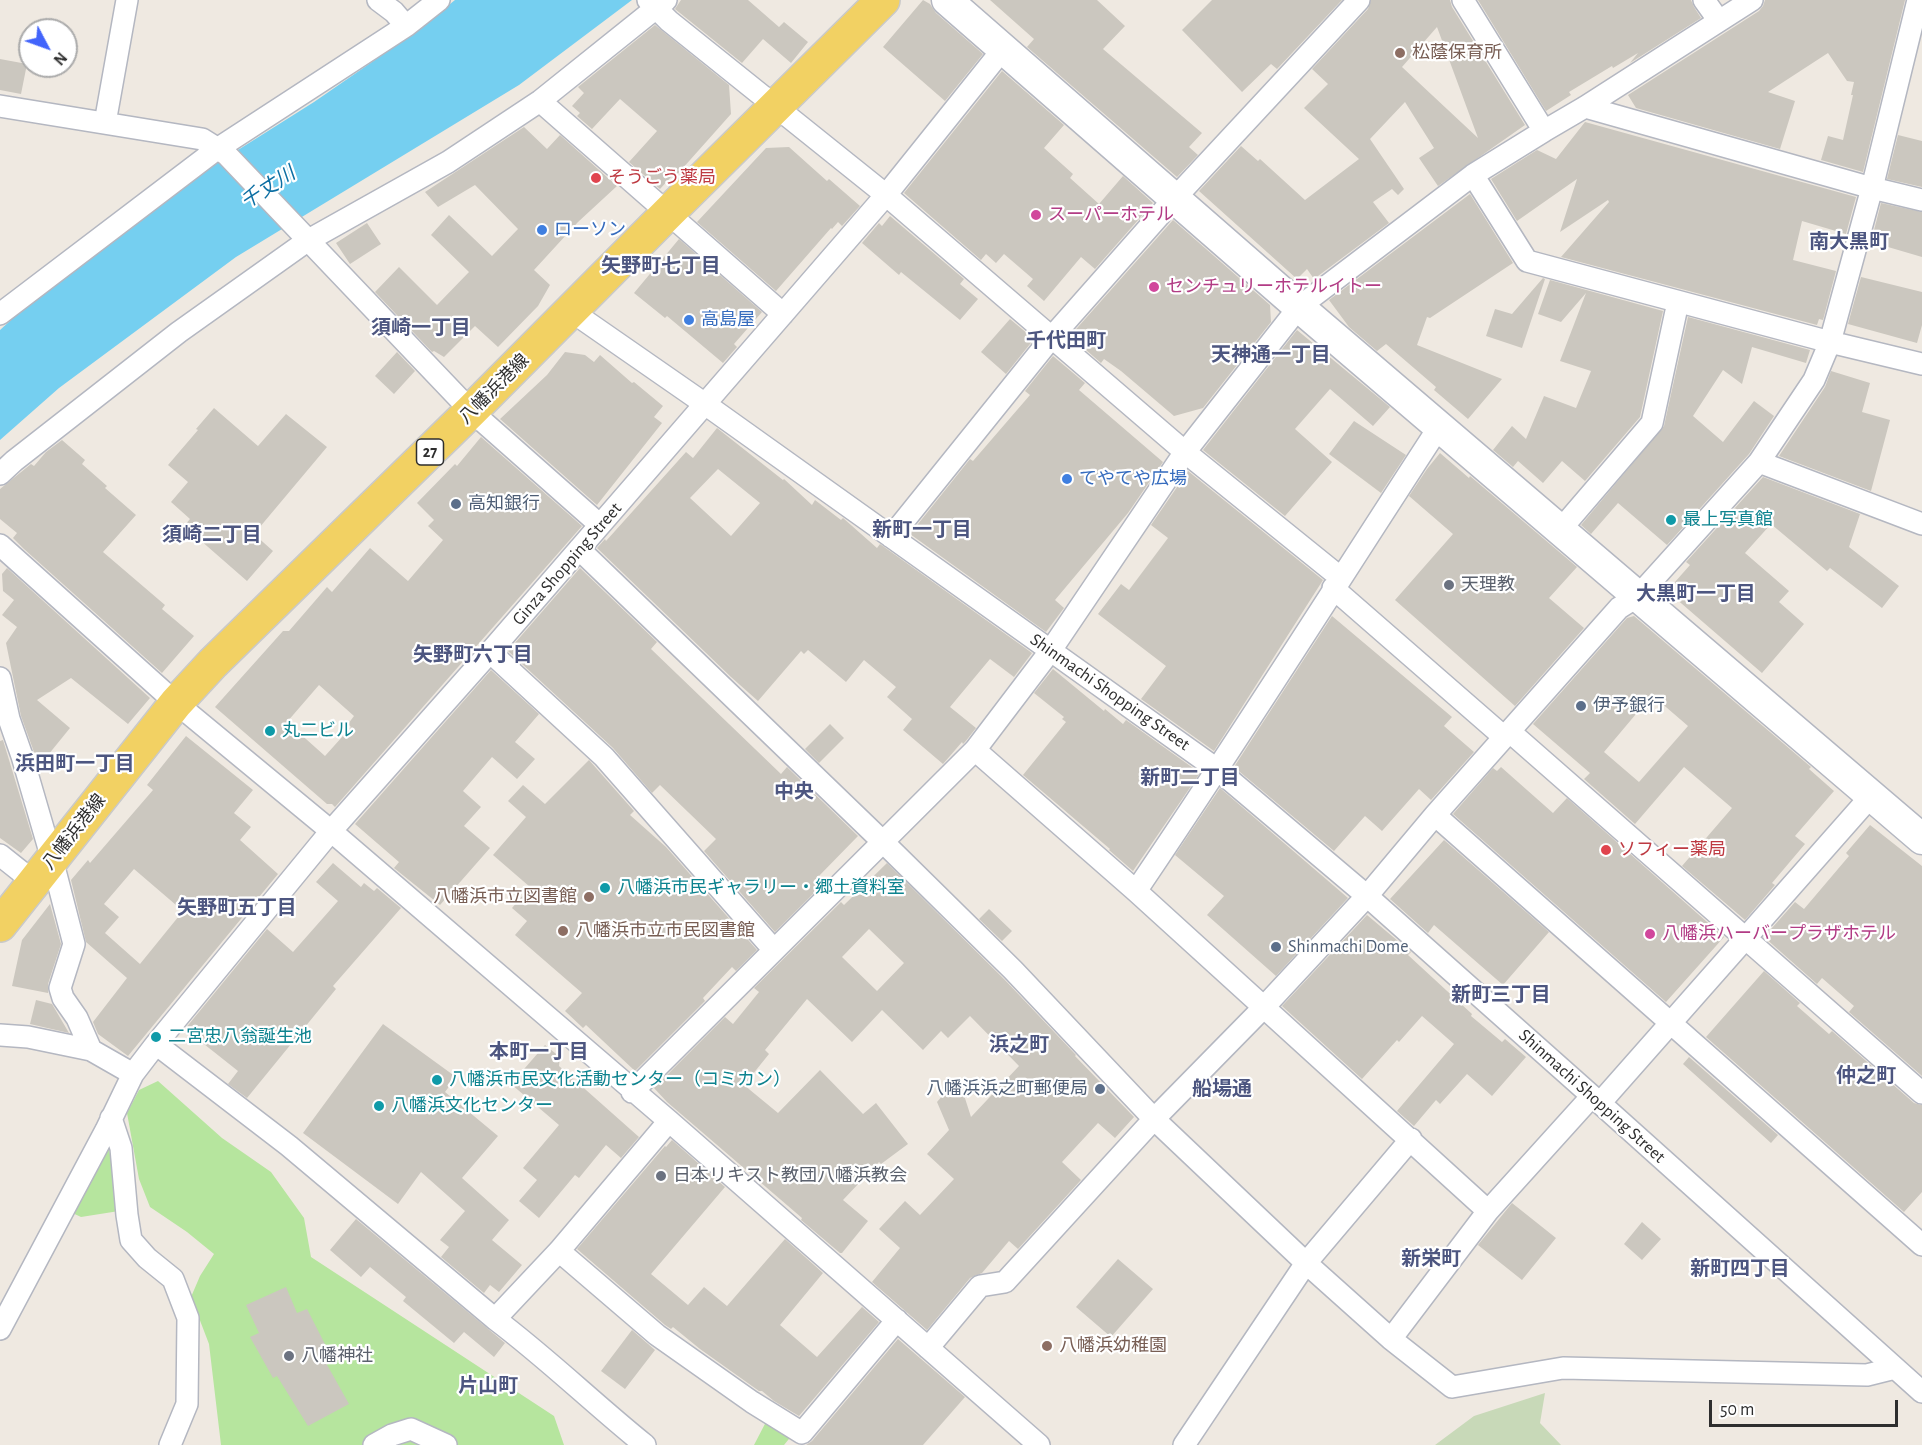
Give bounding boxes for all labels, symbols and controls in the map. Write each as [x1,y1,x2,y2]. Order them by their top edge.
north arrow [18,18,78,78]
place label: 松蔭保育所 [1412,42,1502,64]
marker: 松蔭保育所 [1393,46,1407,60]
text: N [50,49,70,68]
water label: 千丈川 [236,162,300,214]
place label: そうごう薬局 [608,167,716,189]
marker: そうごう薬局 [589,171,603,185]
place label: スーパーホテル [1048,204,1174,226]
marker: スーパーホテル [1029,208,1043,222]
place label: ローソン [554,219,626,241]
marker: ローソン [535,223,549,237]
district label: 南大黒町 [1809,230,1889,254]
district label: 矢野町七丁目 [601,254,721,278]
place label: センチュリーホテルイトー [1166,276,1382,298]
marker: センチュリーホテルイトー [1147,280,1161,294]
place label: 高島屋 [701,309,755,331]
marker: 高島屋 [682,313,696,327]
district label: 須崎一丁目 [371,316,471,340]
district label: 千代田町 [1026,329,1106,353]
district label: 天神通一丁目 [1211,343,1331,367]
street label: 八幡浜港線 [455,350,533,428]
road number: 27 [416,439,444,465]
place label: てやてや広場 [1079,468,1187,490]
marker: てやてや広場 [1060,472,1074,486]
place label: 高知銀行 [468,493,540,515]
marker: 高知銀行 [449,497,463,511]
street label: Ginza Shopping Street [508,498,626,630]
place label: 最上写真館 [1683,509,1773,531]
marker: 最上写真館 [1664,513,1678,527]
district label: 新町一丁目 [872,518,972,542]
district label: 須崎二丁目 [162,523,262,547]
place label: 天理教 [1461,574,1515,596]
marker: 天理教 [1442,578,1456,592]
district label: 大黒町一丁目 [1636,582,1756,606]
street label: Shinmachi Shopping Street [1026,629,1194,755]
district label: 矢野町六丁目 [413,643,533,667]
place label: 伊予銀行 [1593,695,1665,717]
marker: 伊予銀行 [1574,699,1588,713]
place label: 丸二ビル [282,720,354,742]
marker: 丸二ビル [263,724,277,738]
district label: 浜田町一丁目 [15,752,135,776]
district label: 新町二丁目 [1140,766,1240,790]
district label: 中央 [774,780,814,804]
street label: 八幡浜港線 [38,790,110,874]
place label: ソフィー薬局 [1618,839,1726,861]
marker: ソフィー薬局 [1599,843,1613,857]
place label: 八幡浜市民ギャラリー・郷土資料室 [617,877,905,899]
marker: 八幡浜市民ギャラリー・郷土資料室 [598,881,612,895]
place label: 八幡浜市立図書館 [433,886,577,908]
marker: 八幡浜市立図書館 [582,890,596,904]
district label: 矢野町五丁目 [177,896,297,920]
place label: 八幡浜市立市民図書館 [575,920,755,942]
place label: 八幡浜ハーバープラザホテル [1662,923,1896,945]
marker: 八幡浜市立市民図書館 [556,924,570,938]
marker: 八幡浜ハーバープラザホテル [1643,927,1657,941]
place label: Shinmachi Dome [1288,936,1408,958]
marker: Shinmachi Dome [1269,940,1283,954]
district label: 新町三丁目 [1451,983,1551,1007]
street label: Shinmachi Shopping Street [1514,1024,1670,1168]
place label: 二宮忠八翁誕生池 [168,1026,312,1048]
marker: 二宮忠八翁誕生池 [149,1030,163,1044]
district label: 浜之町 [989,1033,1049,1057]
district label: 本町一丁目 [489,1040,589,1064]
district label: 仲之町 [1836,1064,1896,1088]
place label: 八幡浜市民文化活動センター（コミカン） [449,1069,791,1091]
marker: 八幡浜市民文化活動センター（コミカン） [430,1073,444,1087]
district label: 船場通 [1192,1077,1252,1101]
place label: 八幡浜浜之町郵便局 [926,1078,1088,1100]
marker: 八幡浜浜之町郵便局 [1093,1082,1107,1096]
place label: 八幡浜文化センター [391,1095,553,1117]
marker: 八幡浜文化センター [372,1099,386,1113]
place label: 日本リキスト教団八幡浜教会 [673,1165,907,1187]
marker: 日本リキスト教団八幡浜教会 [654,1169,668,1183]
district label: 新栄町 [1401,1247,1461,1271]
district label: 新町四丁目 [1690,1257,1790,1281]
place label: 八幡浜幼稚園 [1059,1335,1167,1357]
marker: 八幡浜幼稚園 [1040,1339,1054,1353]
place label: 八幡神社 [301,1345,373,1367]
marker: 八幡神社 [282,1349,296,1363]
district label: 片山町 [458,1374,518,1398]
scale bar [1712,1388,1901,1426]
text: 50 m [1720,1401,1754,1419]

